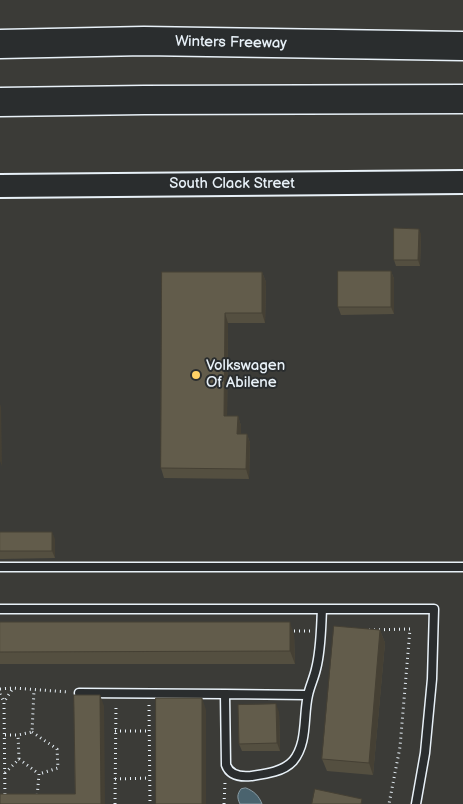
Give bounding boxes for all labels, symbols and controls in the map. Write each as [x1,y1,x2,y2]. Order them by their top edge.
street label: Winters Freeway [175,33,287,53]
street label: South Clack Street [169,175,295,193]
place label: Volkswagen Of Abilene [206,357,285,392]
marker: Volkswagen Of Abilene [190,369,202,381]

